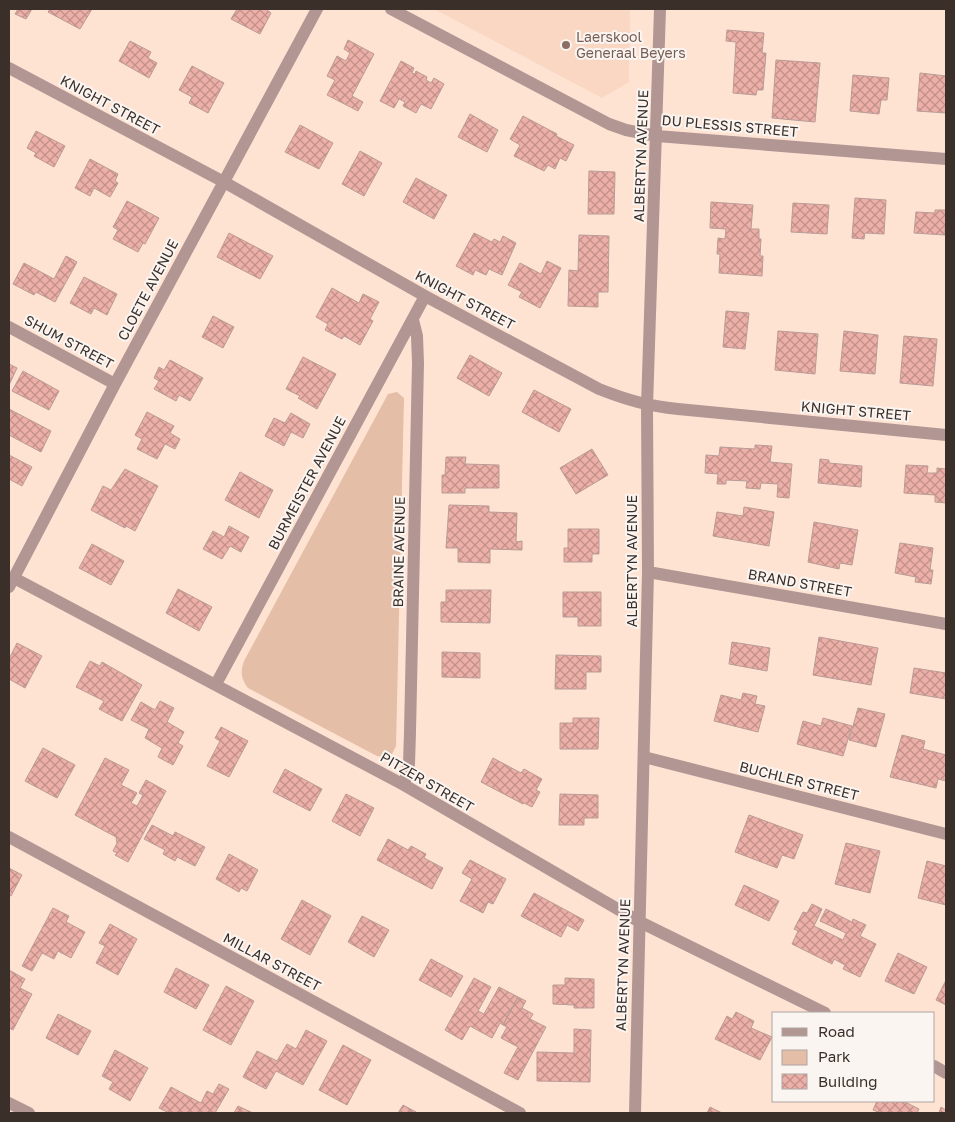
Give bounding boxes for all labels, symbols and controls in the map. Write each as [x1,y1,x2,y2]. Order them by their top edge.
place label: Laerskool Generaal Beyers [576,28,686,61]
marker: Laerskool Generaal Beyers [560,39,572,51]
street label: KNIGHT STREET [58,71,163,138]
street label: ALBERTYN AVENUE [630,90,651,222]
street label: DU PLESSIS STREET [661,111,799,140]
street label: CLOETE AVENUE [114,236,181,343]
street label: KNIGHT STREET [413,266,518,333]
street label: SHUM STREET [22,311,117,372]
street label: KNIGHT STREET [800,397,912,424]
street label: BURMEISTER AVENUE [264,413,349,552]
street label: ALBERTYN AVENUE [623,495,640,627]
street label: BRAINE AVENUE [389,496,408,608]
street label: BRAND STREET [747,565,854,600]
street label: PITZER STREET [377,748,477,815]
street label: BUCHLER STREET [738,757,861,804]
street label: ALBERTYN AVENUE [612,899,633,1031]
street label: MILLAR STREET [221,929,324,995]
legend [772,1012,935,1102]
text: Road [818,1022,855,1040]
text: Park [818,1047,851,1065]
text: Building [818,1072,878,1090]

